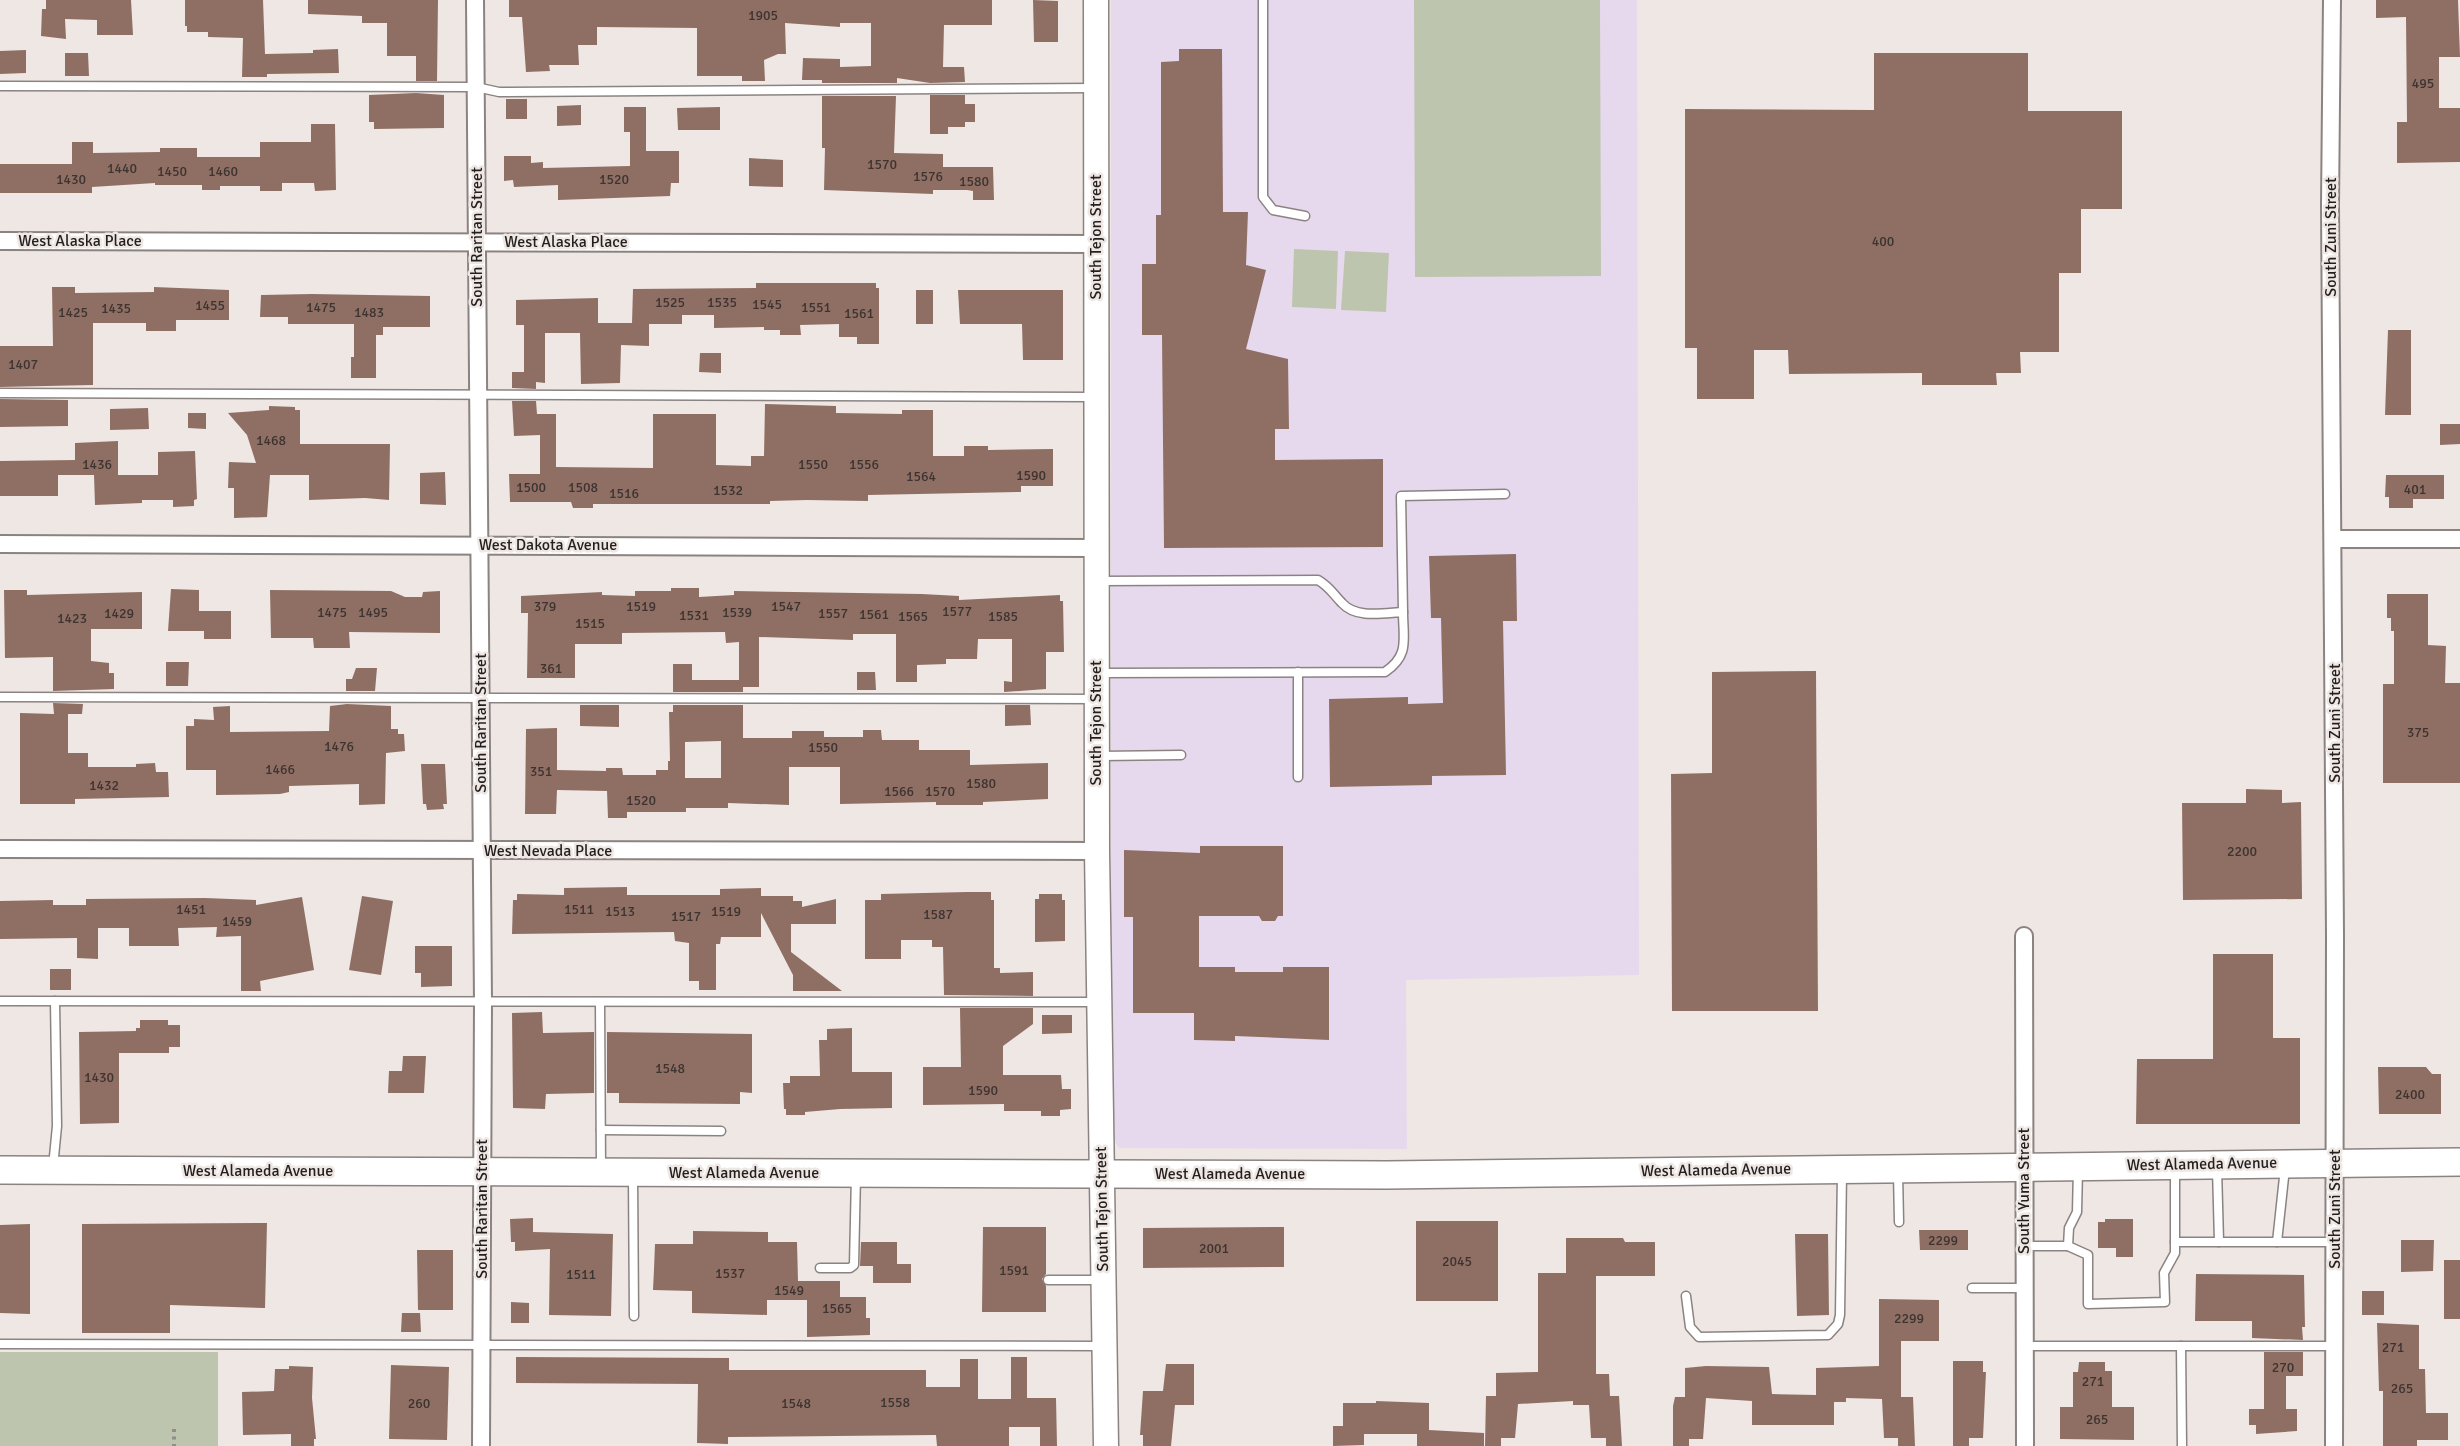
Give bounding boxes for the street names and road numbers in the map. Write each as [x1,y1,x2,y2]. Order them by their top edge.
street label: South Raritan Street [467,167,487,307]
street label: South Tejon Street [1086,174,1106,300]
street label: South Zuni Street [2321,177,2341,297]
street label: West Alaska Place [18,231,142,251]
street label: West Alaska Place [504,232,628,252]
street label: West Dakota Avenue [479,535,617,555]
street label: South Raritan Street [471,653,491,793]
street label: South Tejon Street [1086,660,1106,786]
street label: South Zuni Street [2325,663,2345,783]
street label: West Nevada Place [484,841,612,861]
street label: South Yuma Street [2014,1128,2034,1254]
street label: South Raritan Street [472,1139,492,1279]
street label: South Tejon Street [1091,1146,1113,1272]
street label: South Zuni Street [2325,1149,2345,1269]
street label: West Alameda Avenue [2127,1153,2277,1175]
street label: West Alameda Avenue [1641,1159,1791,1181]
street label: West Alameda Avenue [183,1161,333,1181]
street label: West Alameda Avenue [669,1163,819,1183]
street label: West Alameda Avenue [1155,1164,1305,1184]

